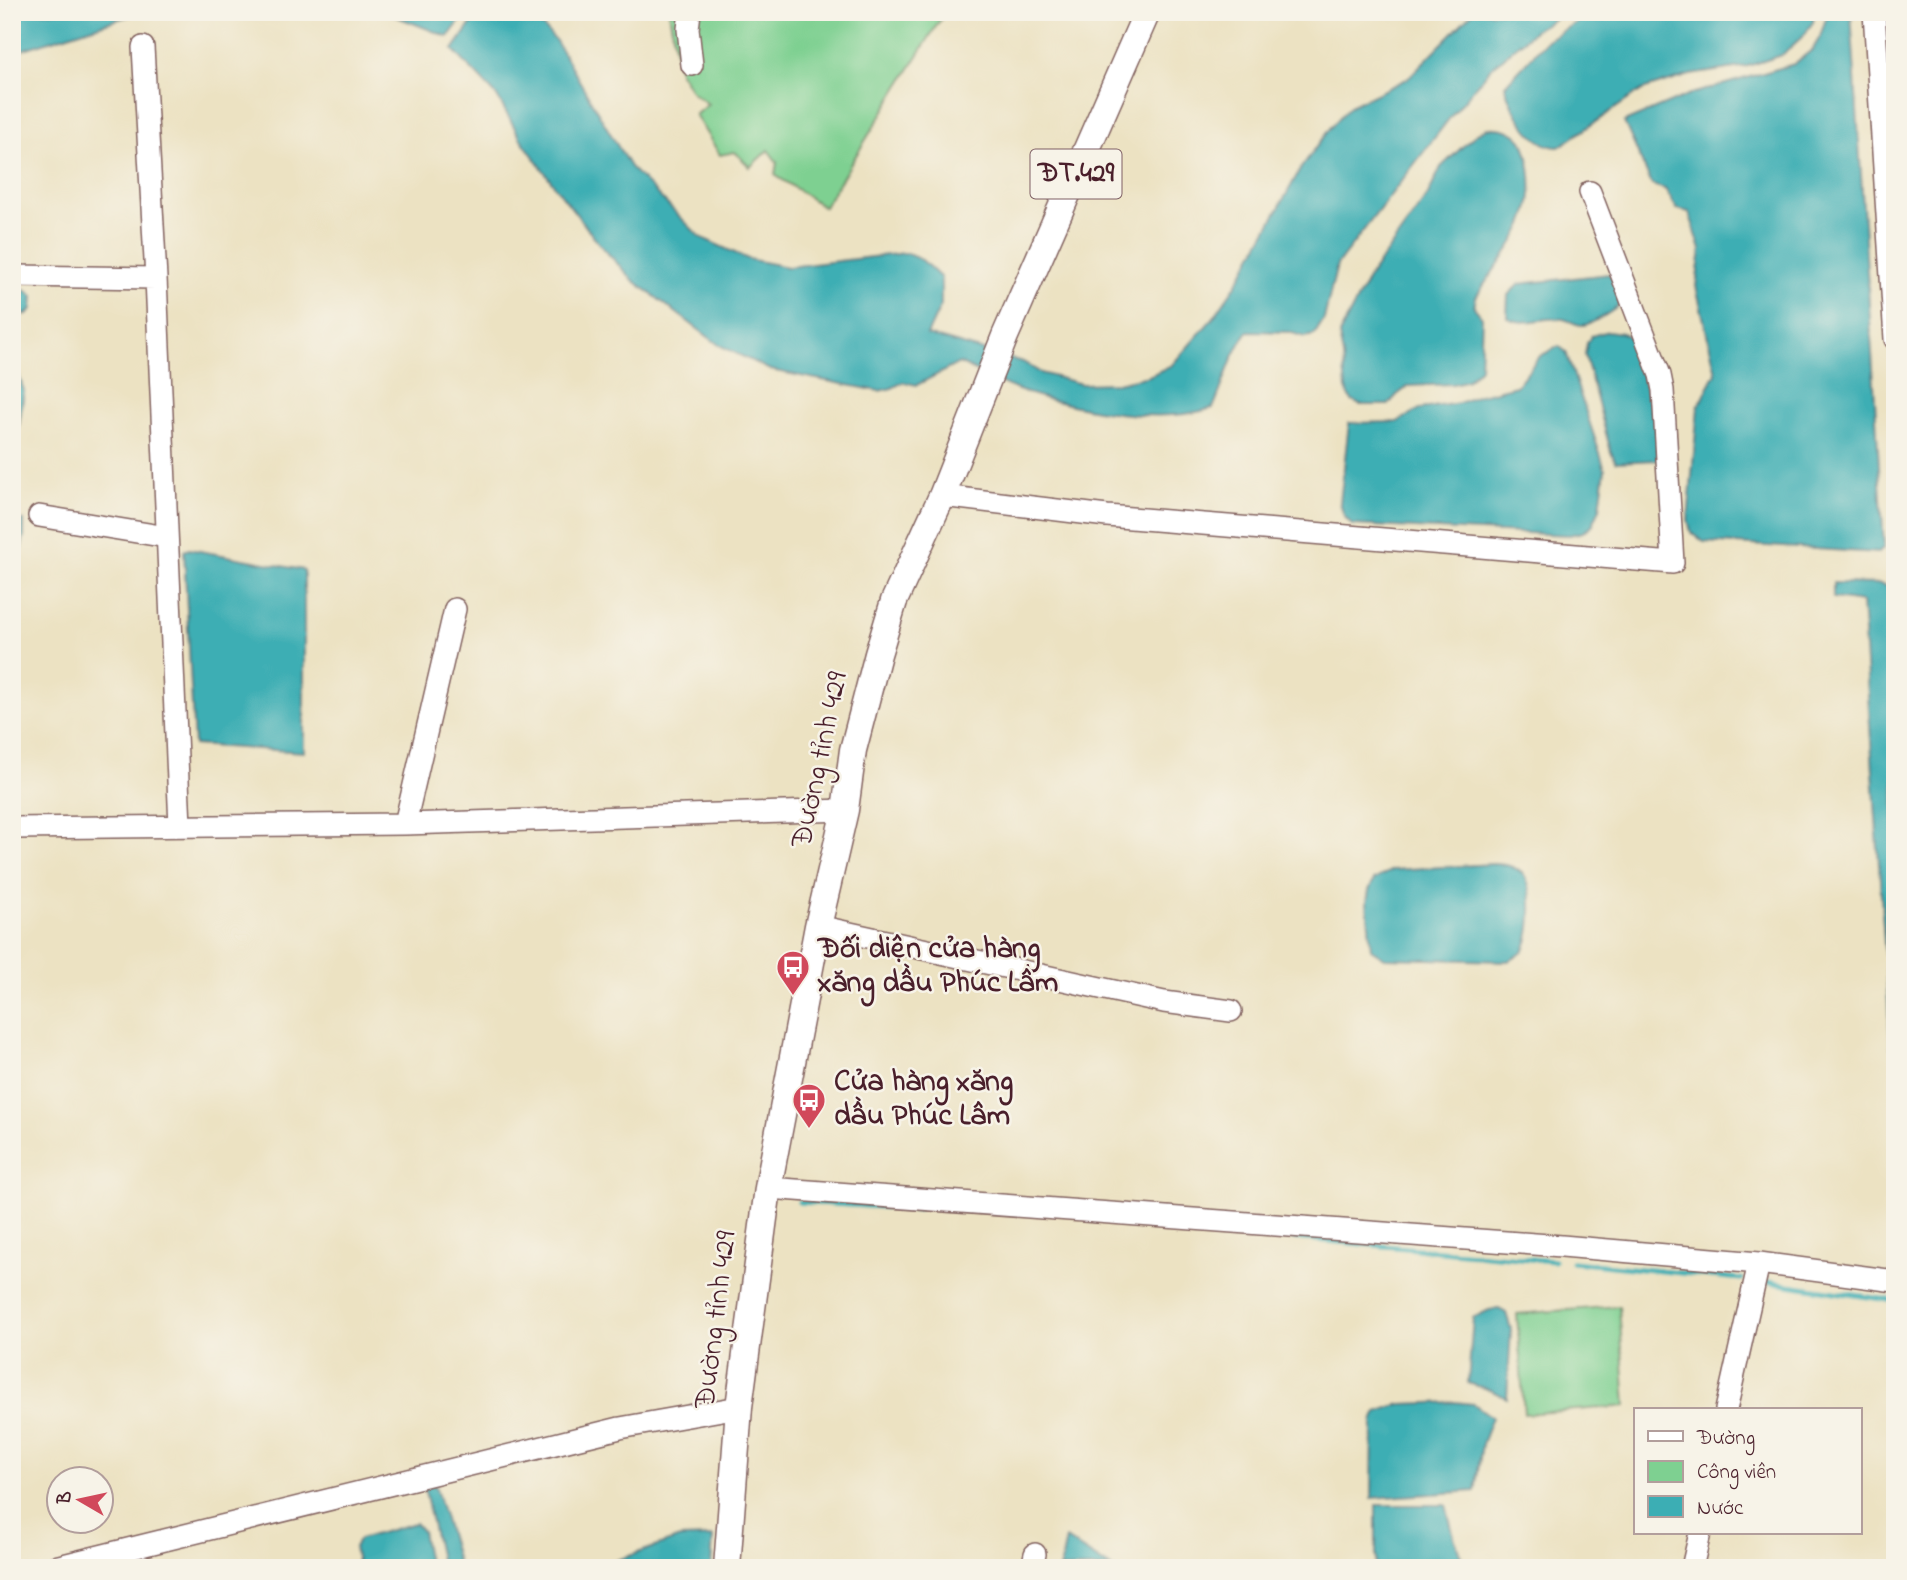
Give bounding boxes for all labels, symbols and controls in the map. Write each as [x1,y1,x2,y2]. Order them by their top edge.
road number: ĐT.429 [1030,150,1122,198]
street label: Đường tỉnh 429 [781,668,861,853]
place label: Đối diện cửa hàng xăng dầu Phúc Lâm [816,928,1058,1007]
bus stop icon: Đối diện cửa hàng xăng dầu Phúc Lâm [774,948,812,997]
place label: Cửa hàng xăng dầu Phúc Lâm [834,1061,1013,1139]
bus stop icon: Cửa hàng xăng dầu Phúc Lâm [790,1081,828,1130]
street label: Đường tỉnh 429 [684,1229,750,1412]
legend [1634,1408,1862,1534]
text: Đường [1696,1424,1755,1456]
text: Công viên [1697,1458,1776,1490]
north arrow [46,1464,116,1534]
text: B [51,1489,80,1507]
text: Nước [1697,1494,1744,1524]

